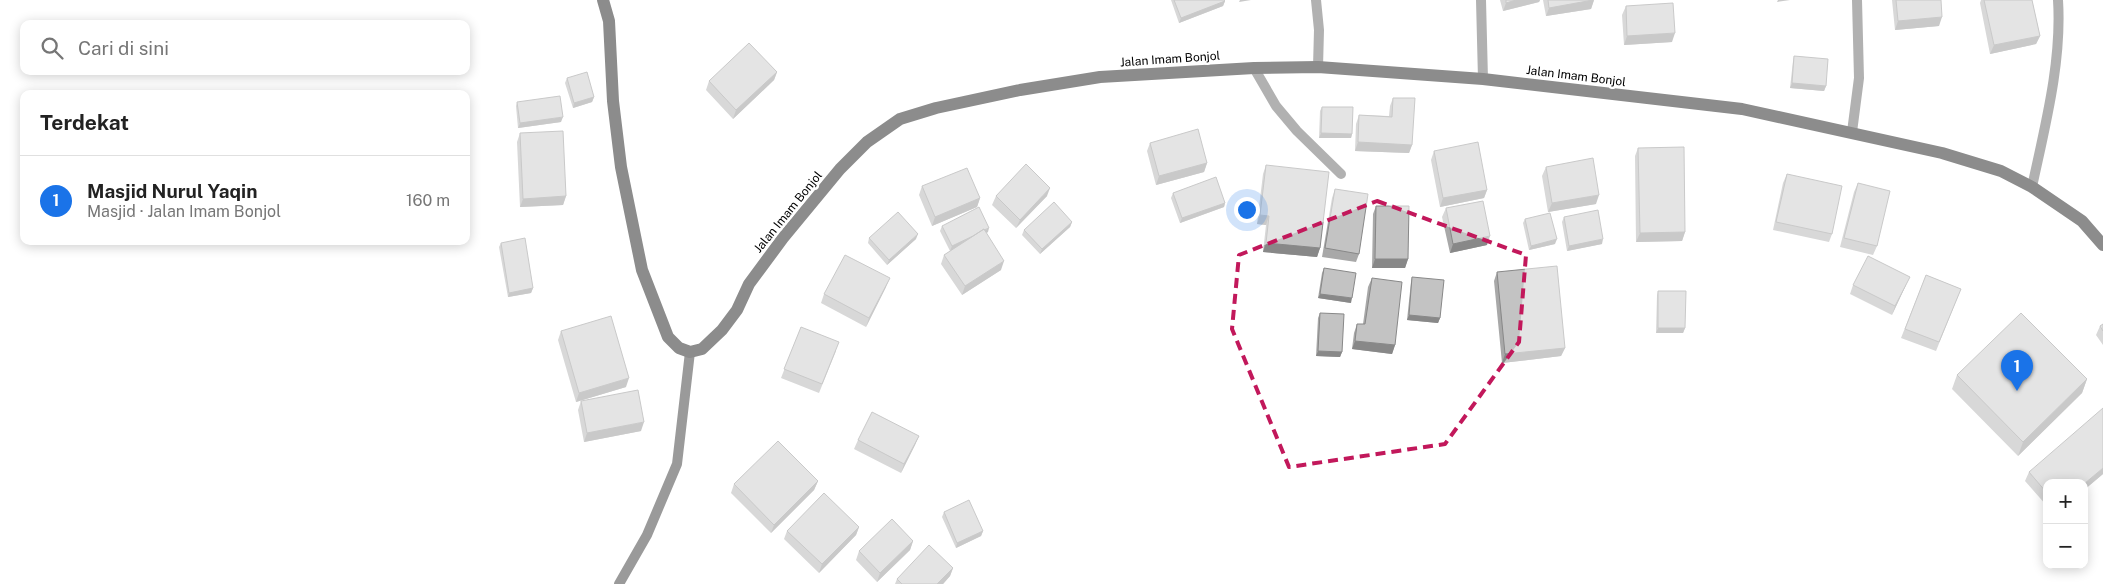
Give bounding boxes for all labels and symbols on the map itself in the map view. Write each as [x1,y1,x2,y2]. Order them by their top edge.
street label: Jalan Imam Bonjol [1119,48,1221,69]
street label: Jalan Imam Bonjol [1525,63,1627,89]
street label: Jalan Imam Bonjol [751,168,825,255]
your location [1234,197,1260,223]
pin: 1 [2001,350,2033,391]

